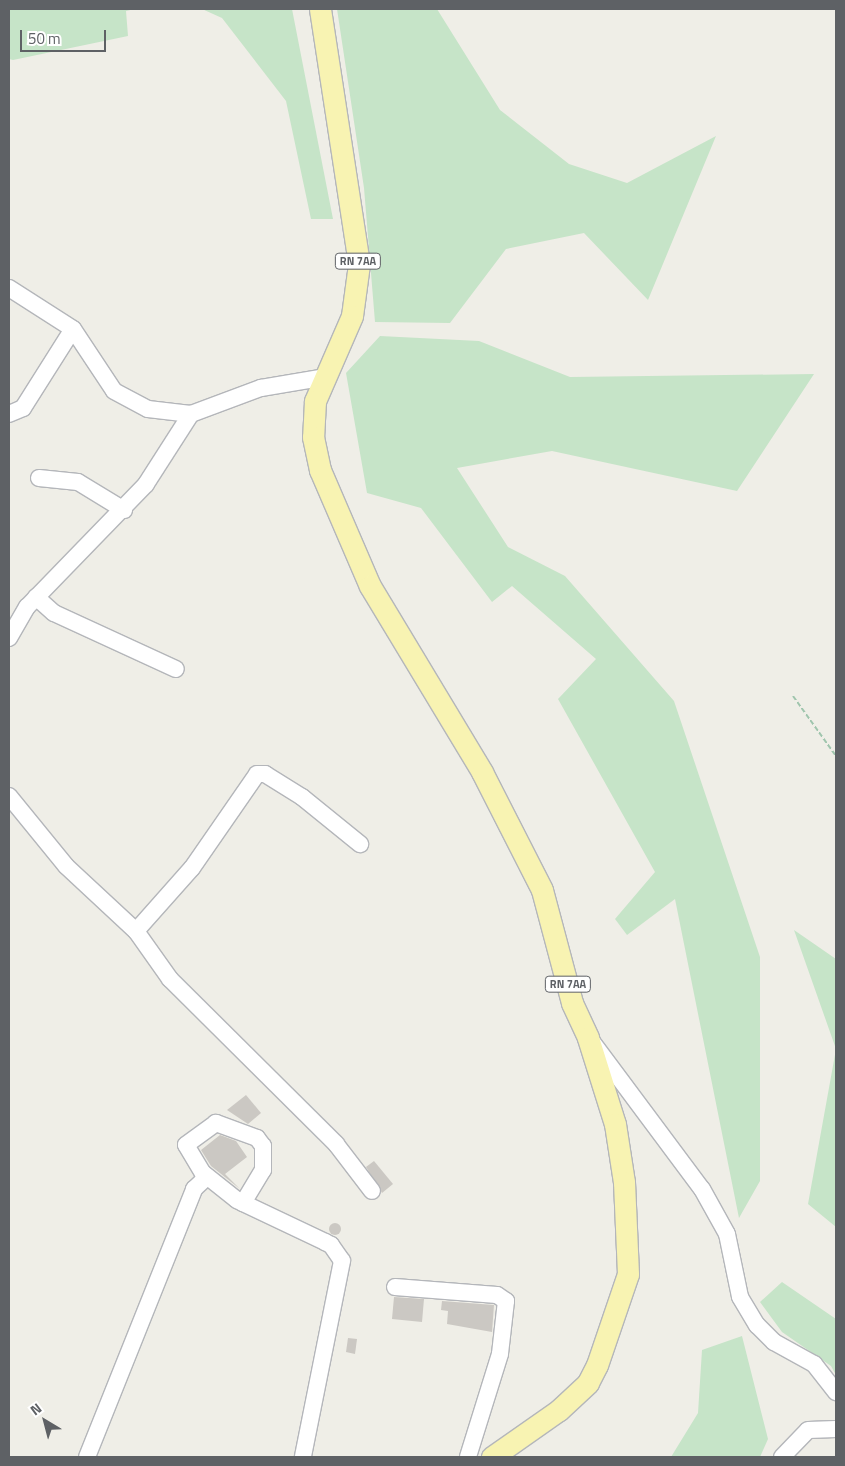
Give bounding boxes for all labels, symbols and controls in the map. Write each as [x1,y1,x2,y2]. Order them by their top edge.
scale bar [22,20,109,52]
text: 50 m [28,27,61,50]
road number: RN 7AA [334,252,382,270]
road number: RN 7AA [544,976,592,992]
north arrow [20,1396,70,1446]
text: N [25,1397,46,1420]

